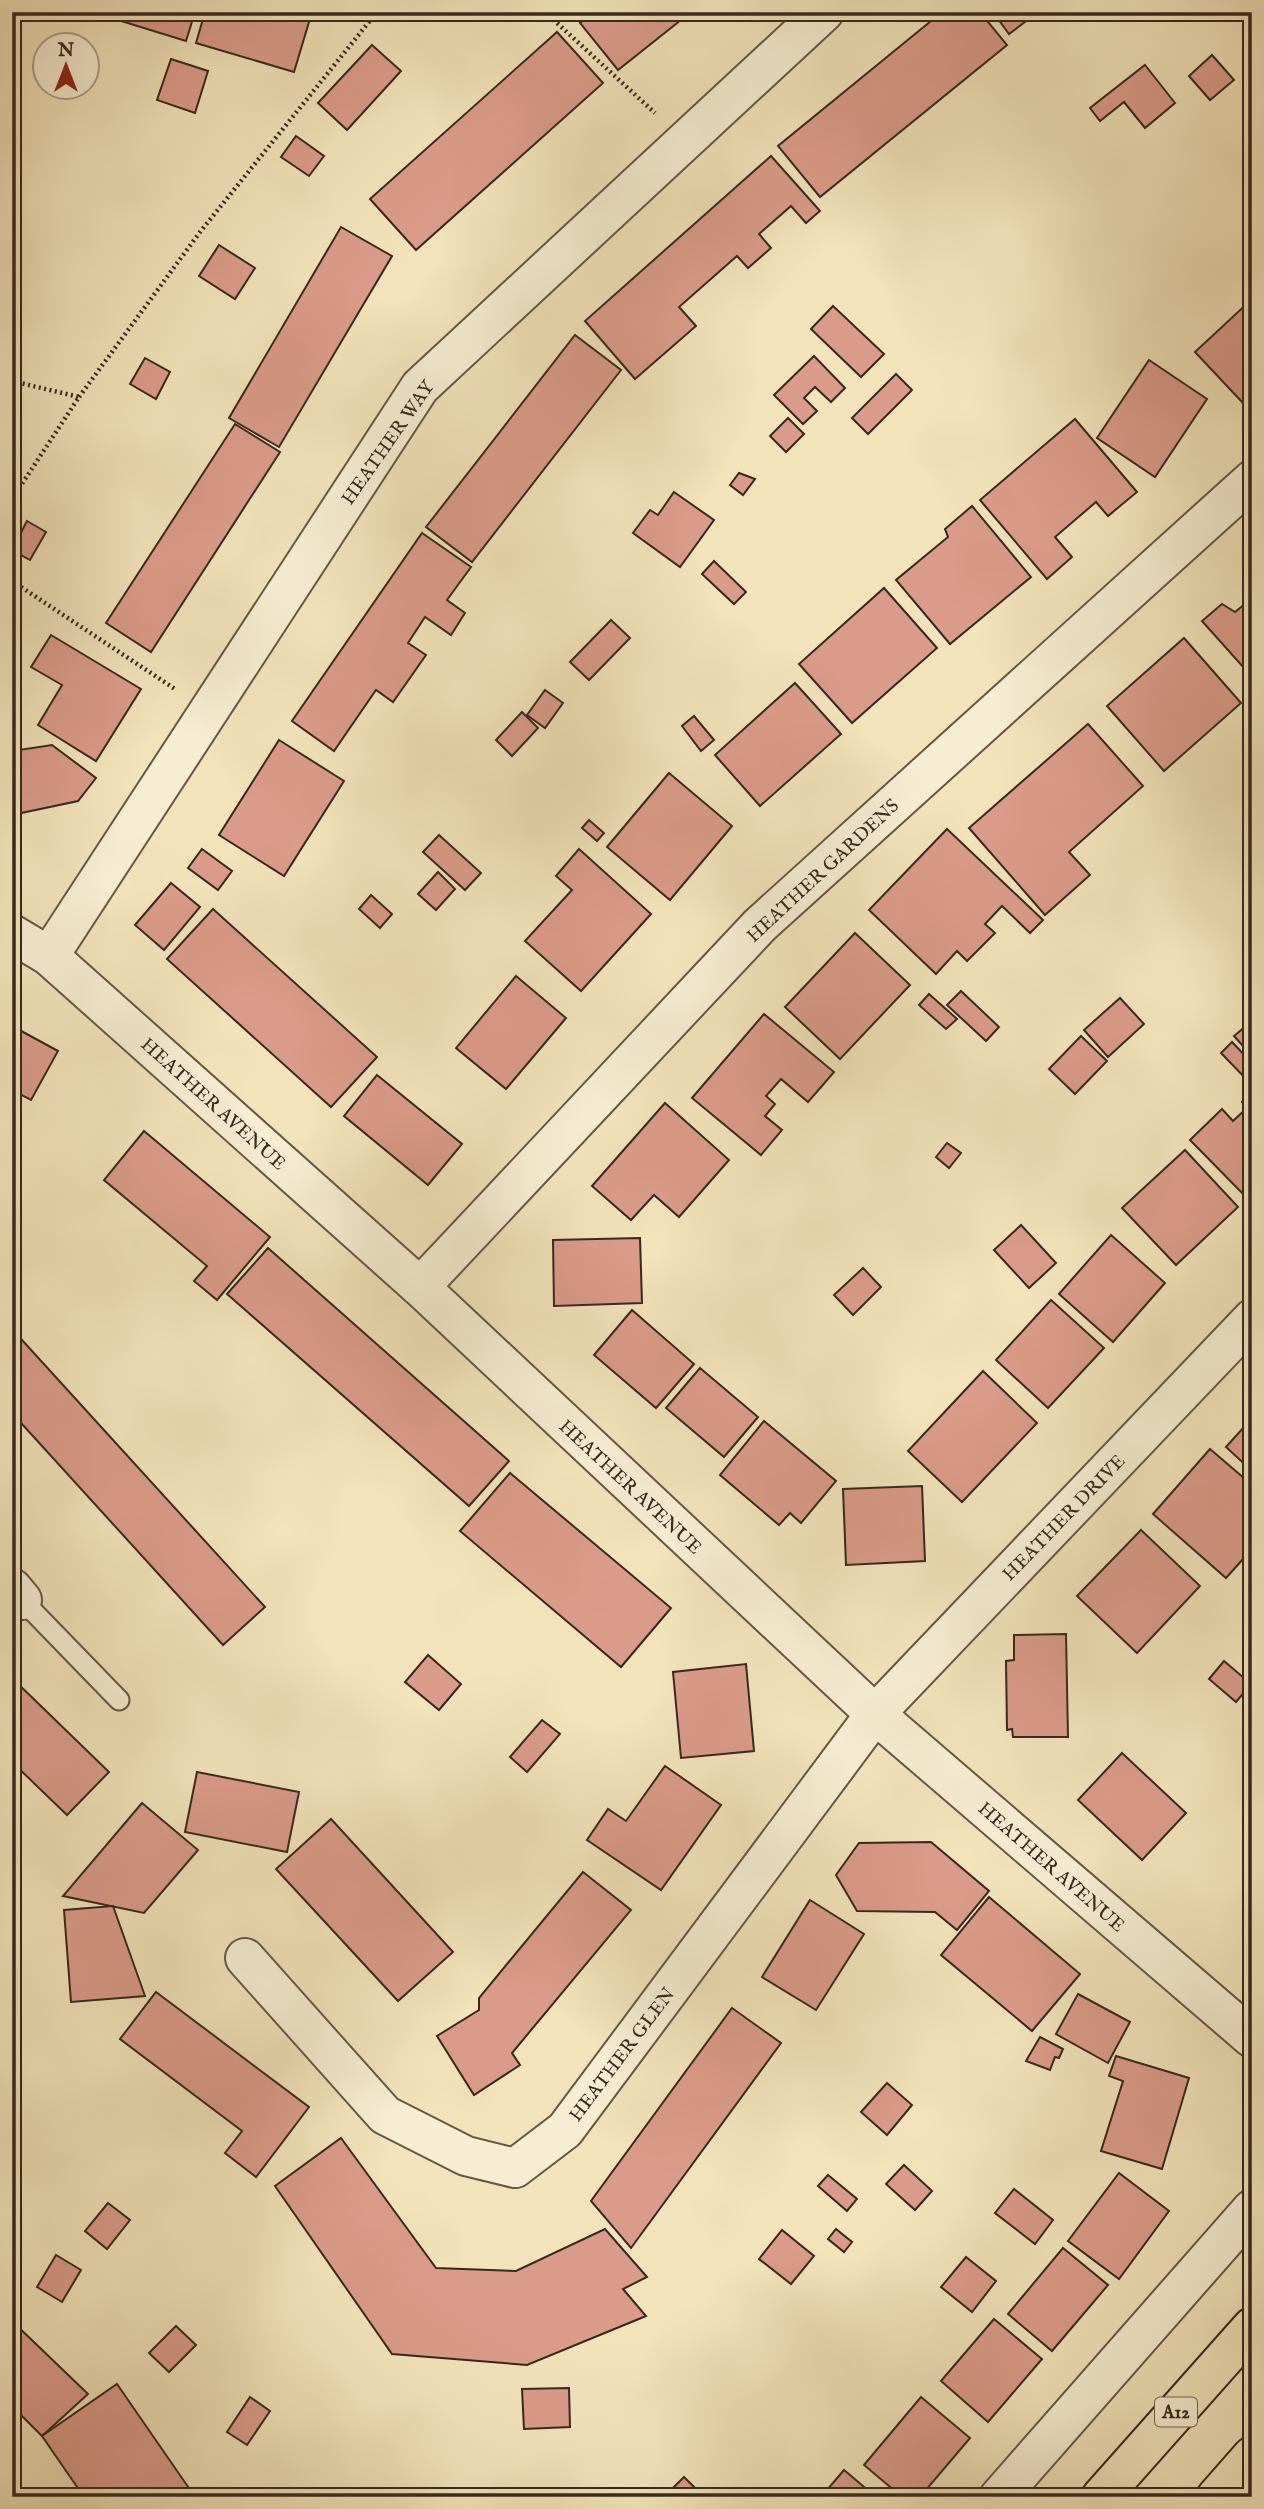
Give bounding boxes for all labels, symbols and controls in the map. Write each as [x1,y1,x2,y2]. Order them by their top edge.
north arrow [32,32,102,102]
text: N [57,39,75,63]
street label: HEATHER WAY [337,375,441,510]
street label: HEATHER GARDENS [742,794,905,948]
street label: HEATHER AVENUE [135,1033,290,1176]
street label: HEATHER AVENUE [553,1415,706,1560]
street label: HEATHER DRIVE [998,1450,1131,1587]
street label: HEATHER AVENUE [972,1797,1129,1938]
street label: HEATHER GLEN [564,1983,681,2127]
road number: A12 [1155,2398,1197,2426]

